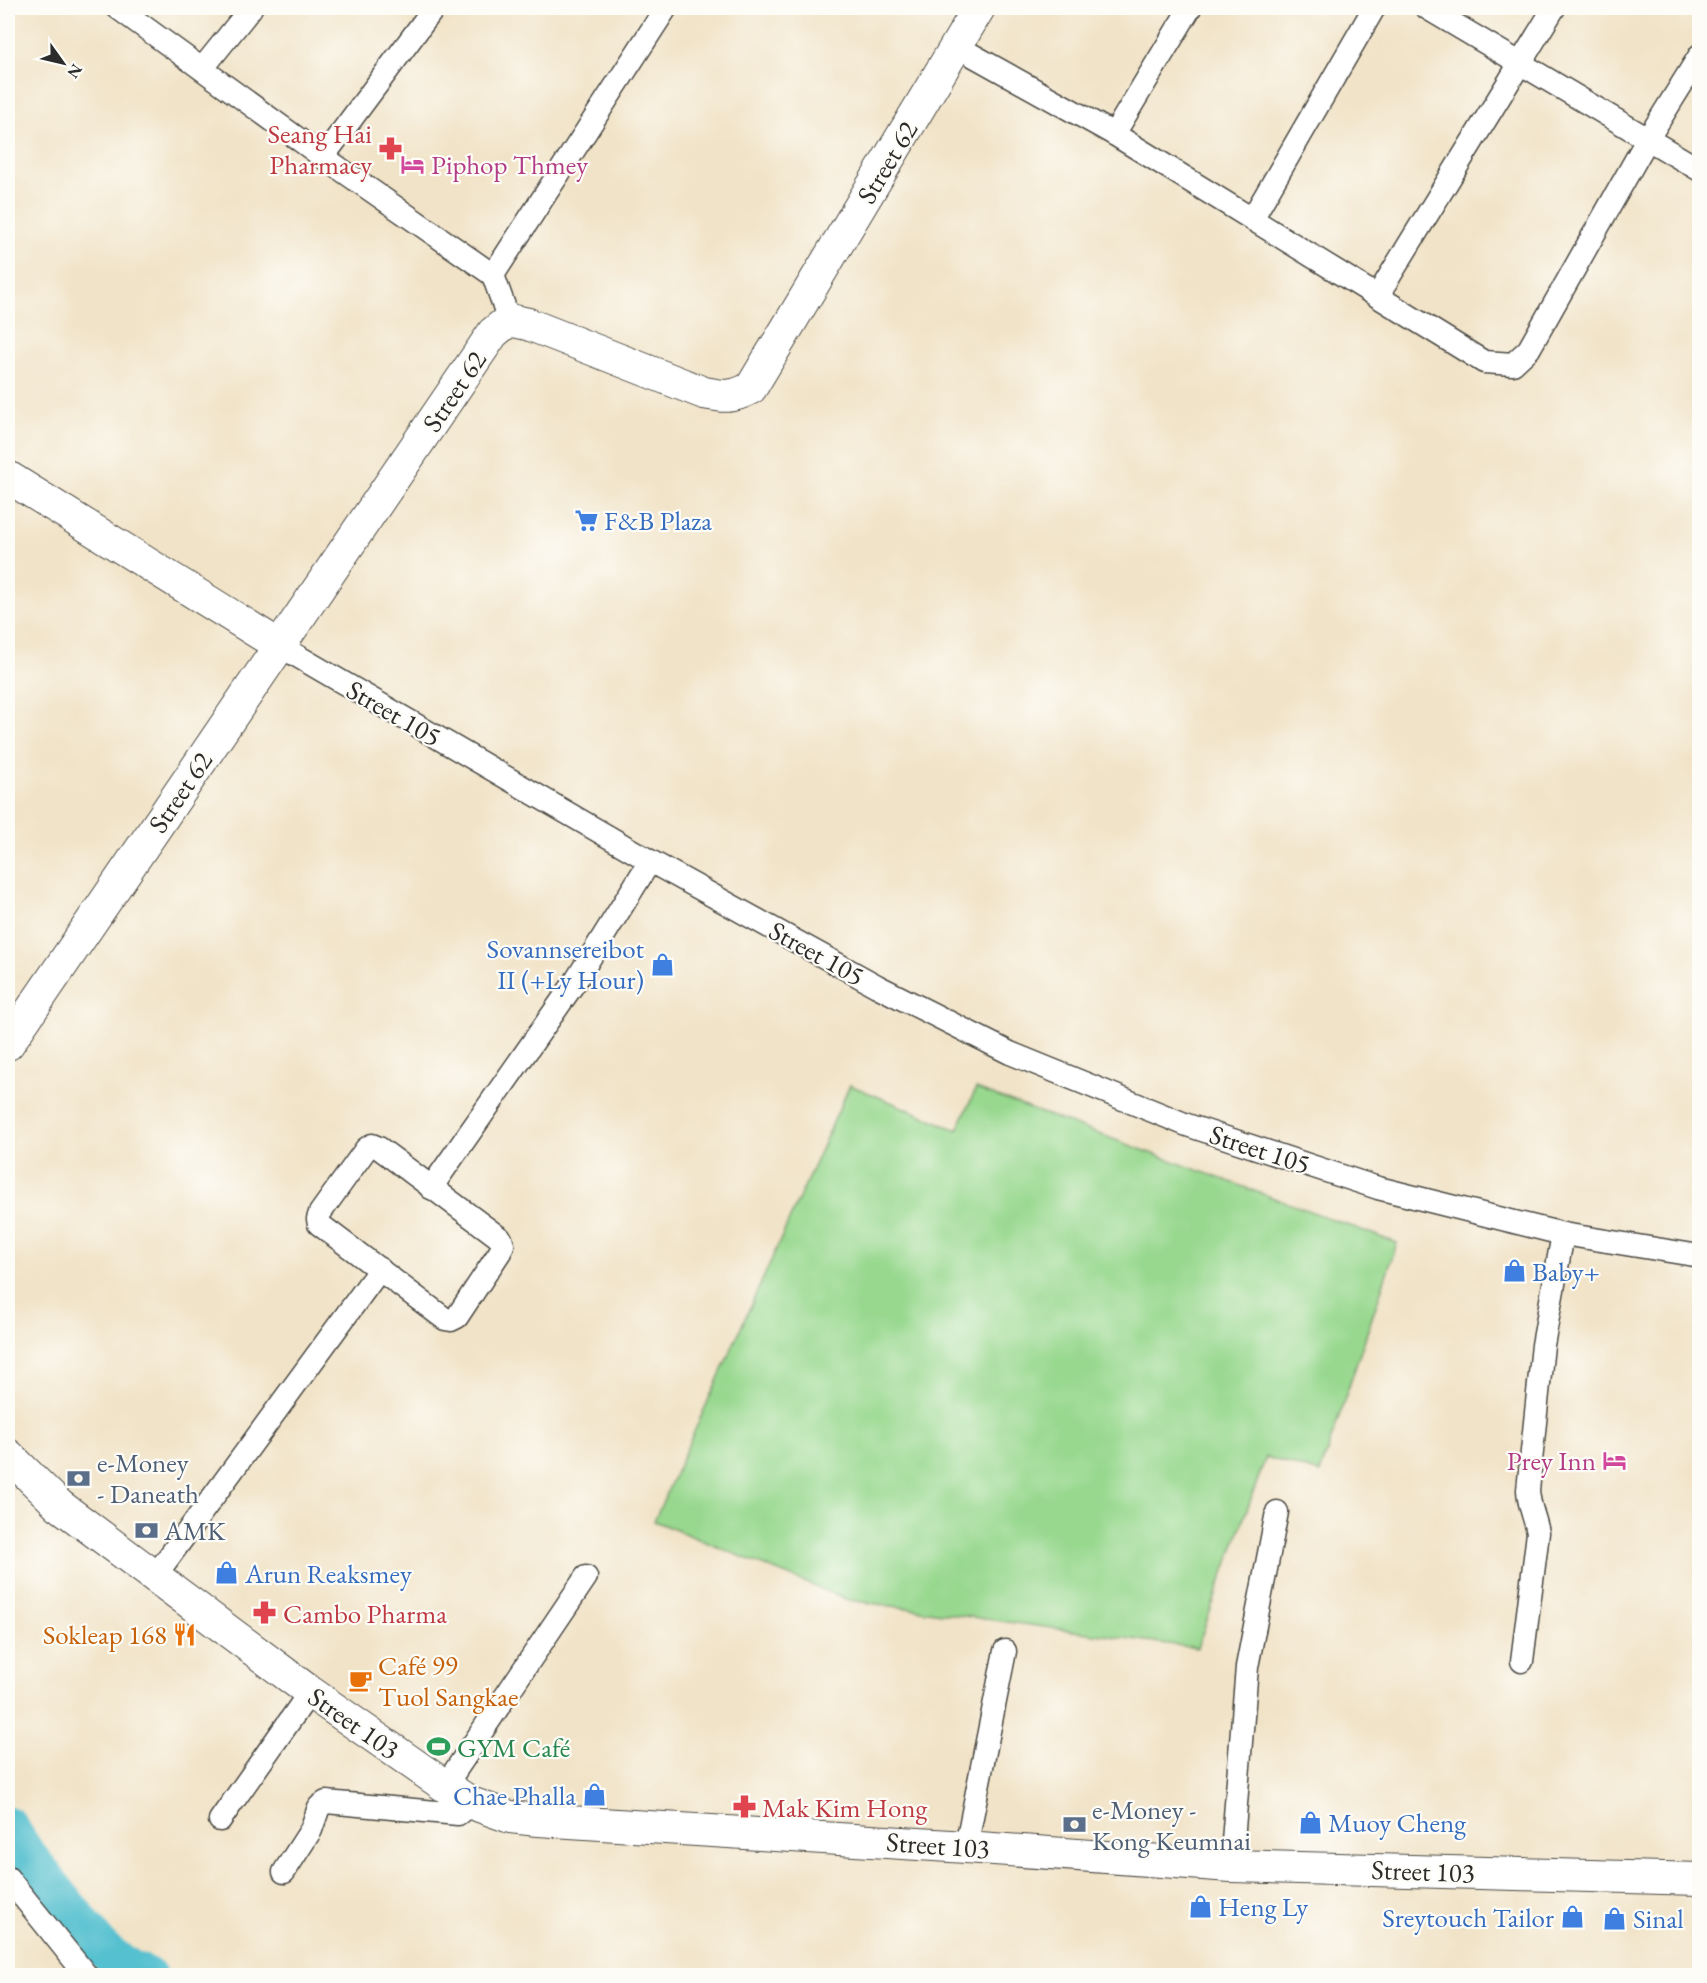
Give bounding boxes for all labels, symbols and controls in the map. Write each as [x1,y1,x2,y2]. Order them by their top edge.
north arrow [33,33,93,93]
text: N [63,60,87,82]
street label: Street 62 [849,114,925,210]
place label: Seang Hai Pharmacy [267,116,372,182]
pharmacy icon: Seang Hai Pharmacy [377,136,403,162]
place label: Piphop Thmey [431,147,588,182]
hotel icon: Piphop Thmey [400,151,426,177]
street label: Street 62 [414,344,494,438]
place label: F&B Plaza [604,503,712,538]
supermarket icon: F&B Plaza [573,507,599,533]
street label: Street 105 [340,672,448,754]
street label: Street 62 [140,745,220,839]
street label: Street 105 [763,913,871,993]
place label: Sovannsereibot II (+Ly Hour) [487,931,645,997]
shop icon: Sovannsereibot II (+Ly Hour) [649,951,675,977]
street label: Street 105 [1205,1116,1315,1182]
place label: Baby+ [1532,1254,1600,1289]
shop icon: Baby+ [1501,1258,1527,1284]
place label: Prey Inn [1507,1443,1596,1478]
place label: e-Money - Daneath [97,1445,199,1511]
hotel icon: Prey Inn [1601,1447,1627,1473]
bank icon: e-Money - Daneath [66,1465,92,1491]
place label: AMK [163,1513,226,1548]
bank icon: AMK [133,1517,159,1543]
place label: Arun Reaksmey [244,1556,412,1591]
shop icon: Arun Reaksmey [214,1560,240,1586]
place label: Cambo Pharma [283,1596,447,1631]
pharmacy icon: Cambo Pharma [252,1600,278,1626]
place label: Sokleap 168 [43,1617,167,1652]
restaurant icon: Sokleap 168 [172,1621,198,1647]
place label: Café 99 Tuol Sangkae [378,1648,518,1714]
cafe icon: Café 99 Tuol Sangkae [347,1668,373,1694]
street label: Street 103 [302,1679,406,1767]
place label: GYM Café [457,1730,570,1765]
sports icon: GYM Café [426,1734,452,1760]
place label: Chae Phalla [453,1778,576,1813]
shop icon: Chae Phalla [581,1782,607,1808]
place label: Mak Kim Hong [762,1790,928,1825]
place label: e-Money - Kong Keumnai [1092,1792,1251,1858]
pharmacy icon: Mak Kim Hong [731,1794,757,1820]
place label: Muoy Cheng [1328,1805,1466,1840]
shop icon: Muoy Cheng [1297,1809,1323,1835]
bank icon: e-Money - Kong Keumnai [1061,1812,1087,1838]
street label: Street 103 [885,1824,991,1866]
street label: Street 103 [1371,1852,1475,1890]
place label: Heng Ly [1218,1889,1308,1924]
shop icon: Heng Ly [1187,1893,1213,1919]
place label: Sreytouch Tailor [1382,1900,1554,1935]
place label: Sinal [1633,1901,1684,1936]
shop icon: Sreytouch Tailor [1559,1904,1585,1930]
shop icon: Sinal [1602,1905,1628,1931]

